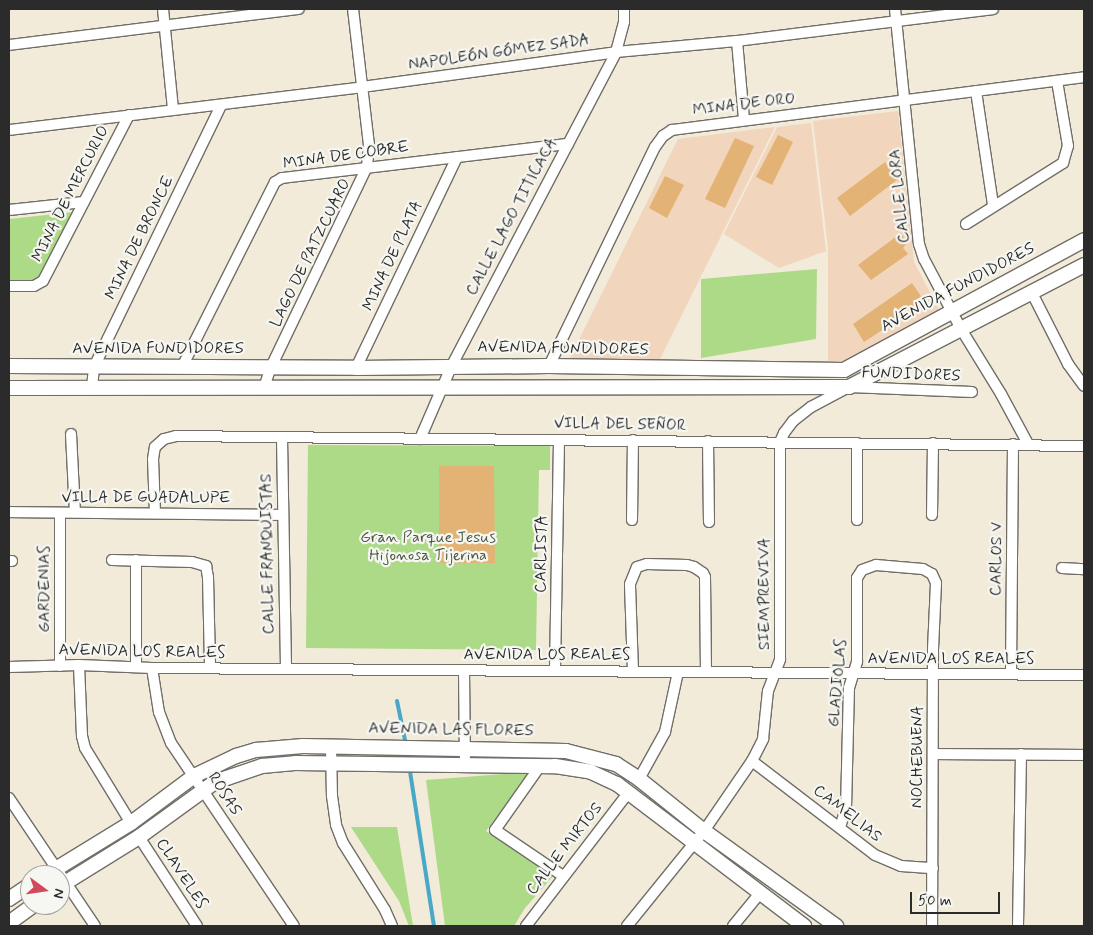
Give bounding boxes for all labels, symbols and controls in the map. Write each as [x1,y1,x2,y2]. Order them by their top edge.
street label: NAPOLEÓN GÓMEZ SADA [407,31,591,75]
street label: MINA DE ORO [692,89,796,121]
street label: MINA DE MERCURIO [28,123,114,265]
street label: CALLE LAGO TITICACA [461,132,563,302]
street label: MINA DE COBRE [282,138,410,174]
street label: CALLE LORA [885,148,915,244]
street label: MINA DE BRONCE [102,173,178,303]
street label: LAGO DE PATZCUARO [267,176,355,330]
street label: MINA DE PLATA [359,198,427,314]
street label: AVENIDA FUNDIDORES [877,239,1039,337]
street label: AVENIDA FUNDIDORES [476,338,650,360]
street label: AVENIDA FUNDIDORES [72,339,244,359]
street label: FUNDIDORES [861,364,961,386]
street label: VILLA DEL SEÑOR [554,414,686,436]
street label: CALLE FRANQUISTAS [257,476,279,632]
street label: VILLA DE GUADALUPE [62,488,230,508]
street label: CARLISTA [532,515,552,593]
street label: CARLOS V [987,522,1007,596]
park label: Gran Parque Jesus Hijonosa Tijerina [363,528,493,566]
street label: SIEMPREVIVA [755,538,775,650]
street label: GARDENIAS [35,545,55,633]
street label: GLADIOLAS [825,638,851,728]
street label: AVENIDA LOS REALES [61,641,223,663]
street label: AVENIDA LOS REALES [466,645,628,665]
street label: AVENIDA LOS REALES [870,649,1032,669]
street label: NOCHEBUENA [908,706,928,808]
street label: AVENIDA LAS FLORES [368,719,534,741]
street label: ROSAS [203,769,245,819]
street label: CAMELIAS [809,781,885,847]
street label: CALLE MIRTOS [522,797,608,901]
street label: CLAVELES [151,835,211,913]
north arrow [20,865,70,915]
scale bar [913,882,1003,914]
text: N [49,887,68,900]
text: 50 m [918,891,952,911]

